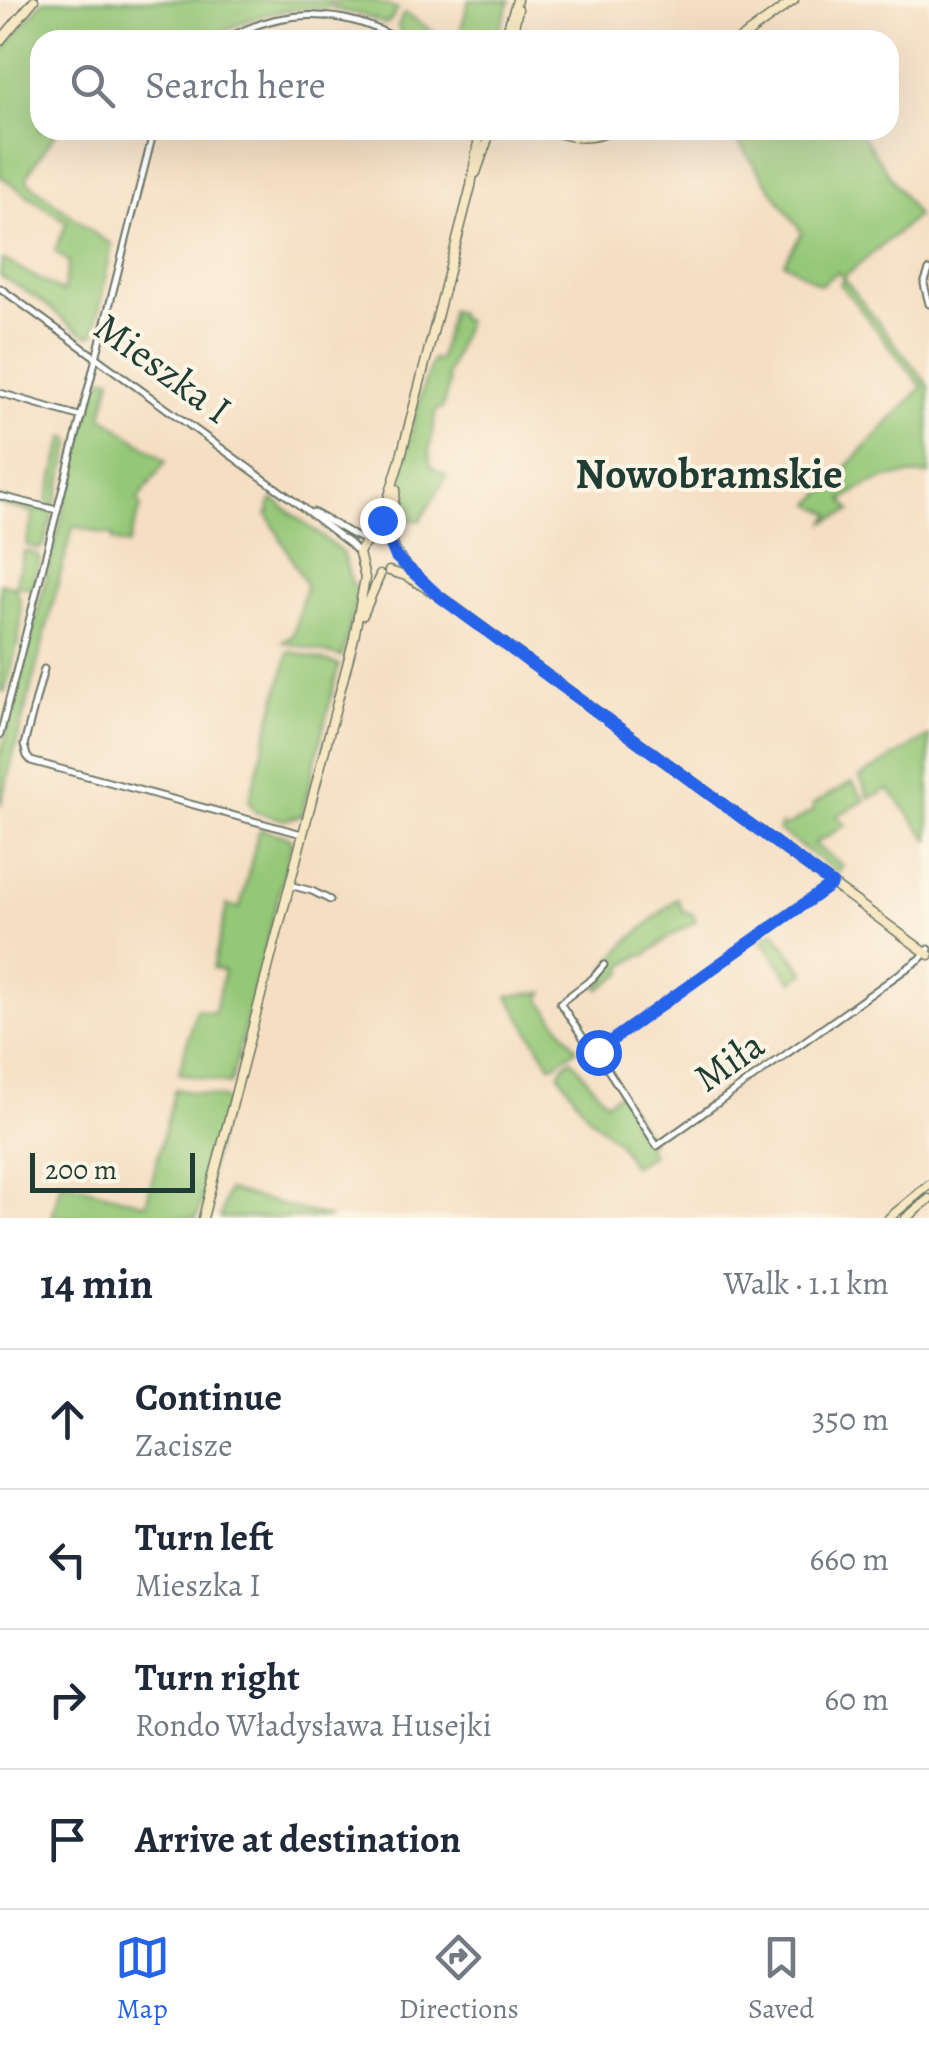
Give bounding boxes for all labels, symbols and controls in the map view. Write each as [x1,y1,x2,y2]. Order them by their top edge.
search box [30,30,899,140]
icon: search [65,58,120,113]
text: Search here [145,59,326,111]
street label: Mieszka I [83,300,243,436]
district label: Nowobramskie [575,445,843,502]
route end [360,498,406,544]
street label: Miła [683,1017,775,1105]
route start [576,1030,622,1076]
scale bar [30,1148,195,1192]
text: 200 m [45,1151,117,1189]
text: 14 min [40,1255,153,1312]
text: Walk · 1.1 km [724,1261,889,1305]
text: Continue [135,1371,282,1423]
icon: ahead [40,1392,95,1447]
text: 350 m [812,1397,889,1441]
text: Zacisze [135,1423,233,1467]
text: Turn left [135,1511,274,1563]
icon: left [40,1532,95,1587]
text: 660 m [809,1537,889,1581]
text: Mieszka I [135,1563,261,1607]
text: Turn right [135,1651,300,1703]
icon: right [40,1672,95,1727]
text: 60 m [824,1677,889,1721]
text: Rondo Władysława Husejki [135,1703,492,1747]
icon: arrive [40,1812,95,1867]
text: Arrive at destination [135,1813,461,1865]
tab: Map [115,1930,170,2028]
tab: Directions [399,1930,519,2028]
tab: Saved [748,1930,814,2028]

